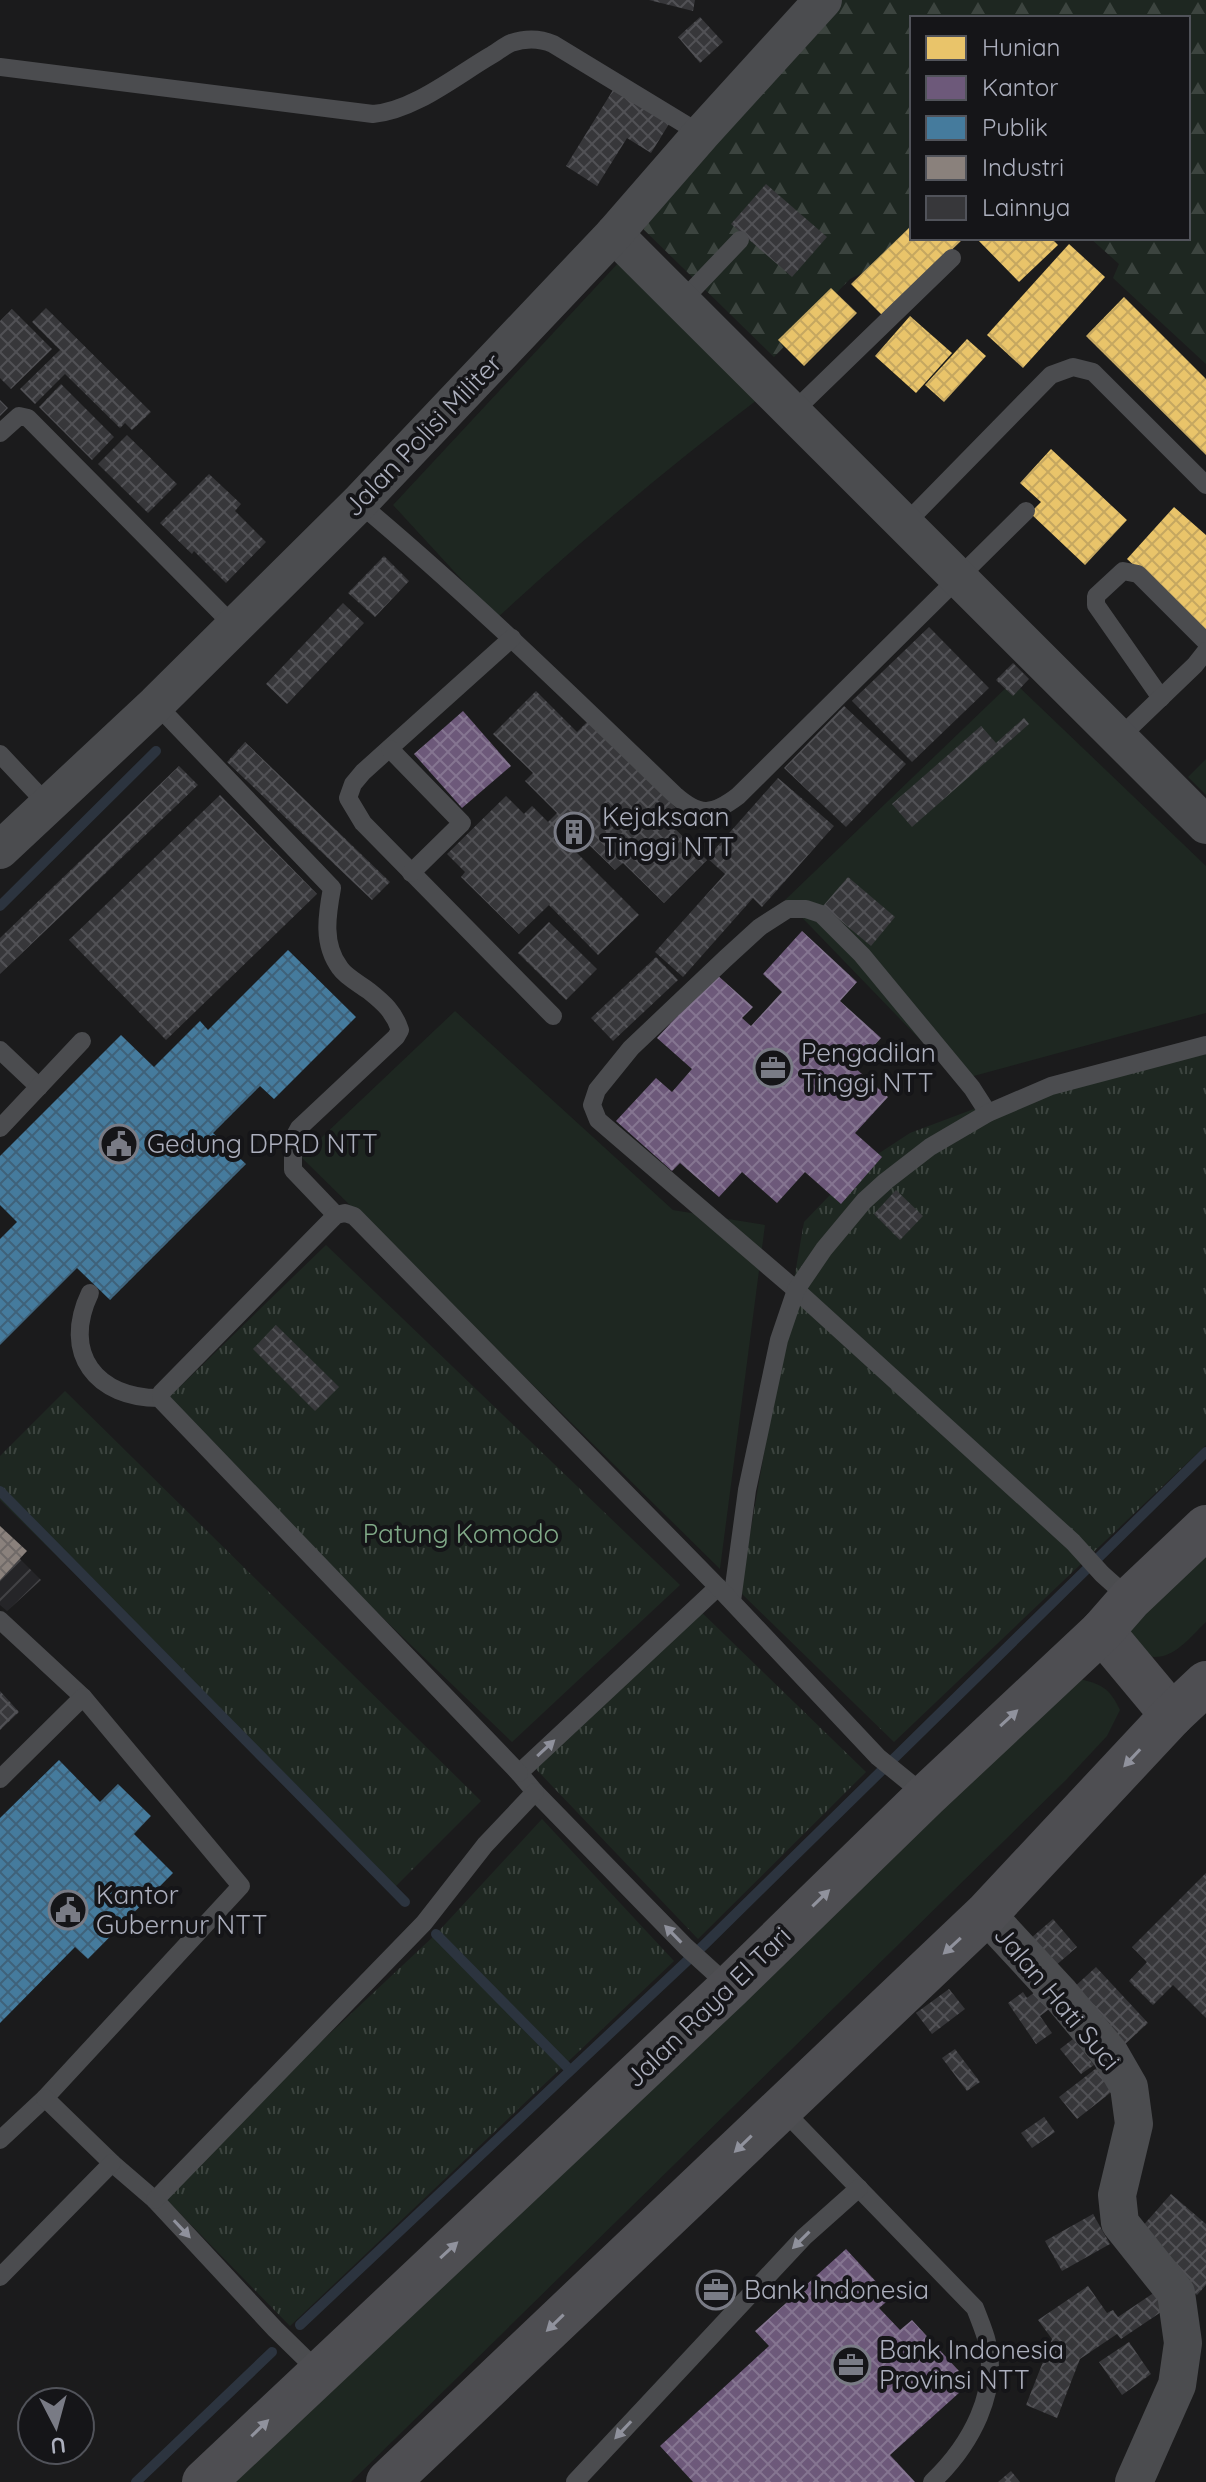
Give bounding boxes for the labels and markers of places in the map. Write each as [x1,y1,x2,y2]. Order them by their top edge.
place label: Kejaksaan Tinggi NTT [602,800,735,863]
building icon: Kejaksaan Tinggi NTT [553,811,595,853]
place label: Pengadilan Tinggi NTT [801,1036,936,1099]
office icon: Pengadilan Tinggi NTT [752,1047,794,1089]
public building icon: Gedung DPRD NTT [98,1123,140,1165]
place label: Gedung DPRD NTT [147,1127,378,1160]
place label: Kantor Gubernur NTT [96,1878,267,1941]
public building icon: Kantor Gubernur NTT [47,1889,89,1931]
office icon: Bank Indonesia [695,2269,737,2311]
place label: Bank Indonesia [744,2273,929,2306]
place label: Bank Indonesia Provinsi NTT [879,2333,1064,2396]
office icon: Bank Indonesia Provinsi NTT [830,2344,872,2386]

